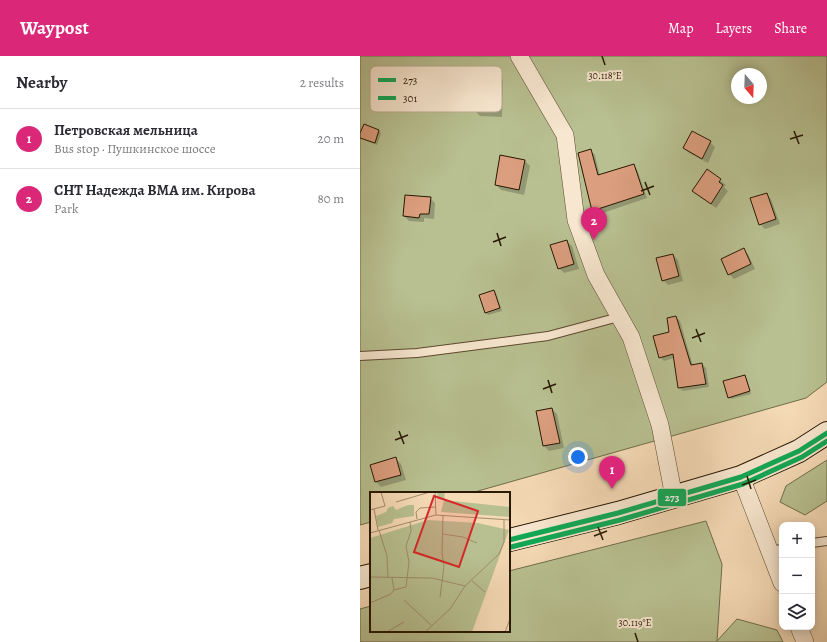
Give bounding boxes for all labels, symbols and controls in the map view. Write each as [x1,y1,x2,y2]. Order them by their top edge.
text: Waypost [20,15,89,41]
text: Map [668,19,694,38]
text: Layers [716,19,752,38]
text: Share [774,19,807,38]
legend [370,66,502,112]
north arrow [731,68,767,104]
text: 30.118°E [588,69,622,82]
text: Nearby [16,71,67,94]
text: 273 [403,73,417,88]
text: 2 results [300,74,344,91]
text: 301 [403,91,417,106]
text: Петровская мельница [54,120,198,140]
text: 1 [27,130,31,147]
text: 20 m [318,130,344,147]
text: Bus stop · Пушкинское шоссе [54,140,216,157]
text: СНТ Надежда ВМА им. Кирова [54,180,256,200]
text: 2 [26,190,32,207]
text: 80 m [317,190,344,207]
text: Park [54,200,78,217]
pin: 2 [581,207,607,240]
your location [568,447,588,467]
pin: 1 [599,456,625,489]
line badge: 273 [657,488,687,507]
text: 273 [665,490,680,505]
inset map [370,492,510,632]
map controls [779,522,815,630]
button: + [779,522,815,558]
button: − [779,558,815,594]
button: layers [779,594,815,630]
text: 30.119°E [619,616,652,629]

